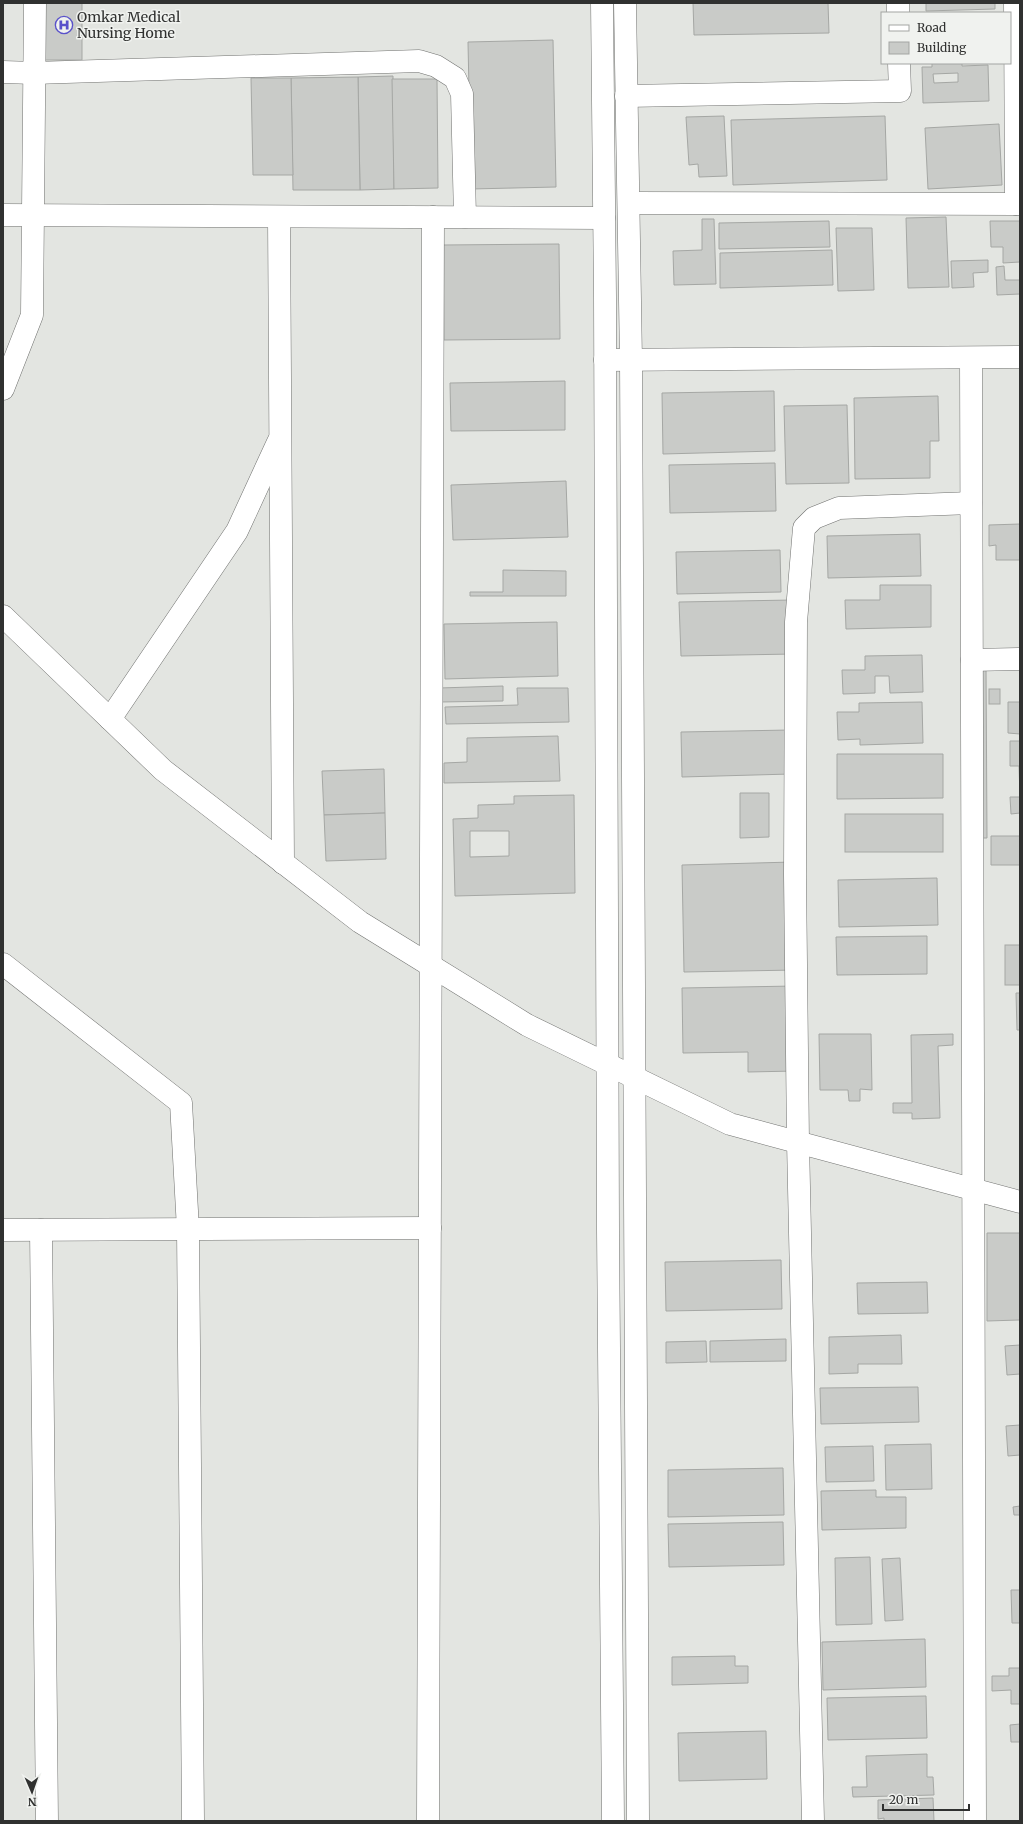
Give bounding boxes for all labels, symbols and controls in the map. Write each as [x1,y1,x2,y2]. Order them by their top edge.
place label: Omkar Medical Nursing Home [77,8,181,42]
legend [881,12,1011,64]
hospital icon: Omkar Medical Nursing Home [54,15,74,35]
text: Road [917,20,946,35]
text: Building [917,40,967,55]
north arrow [12,1772,52,1812]
scale bar [883,1786,969,1812]
text: 20 m [889,1792,918,1807]
text: N [27,1795,37,1809]

